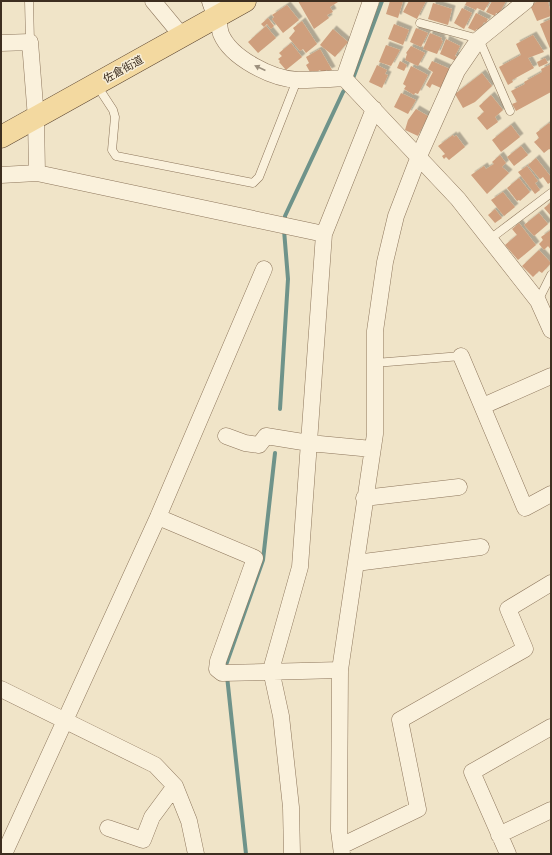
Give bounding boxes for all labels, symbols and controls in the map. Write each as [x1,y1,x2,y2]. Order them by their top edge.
street label: 佐倉街道 [100,52,146,86]
one-way arrow [254,65,265,71]

